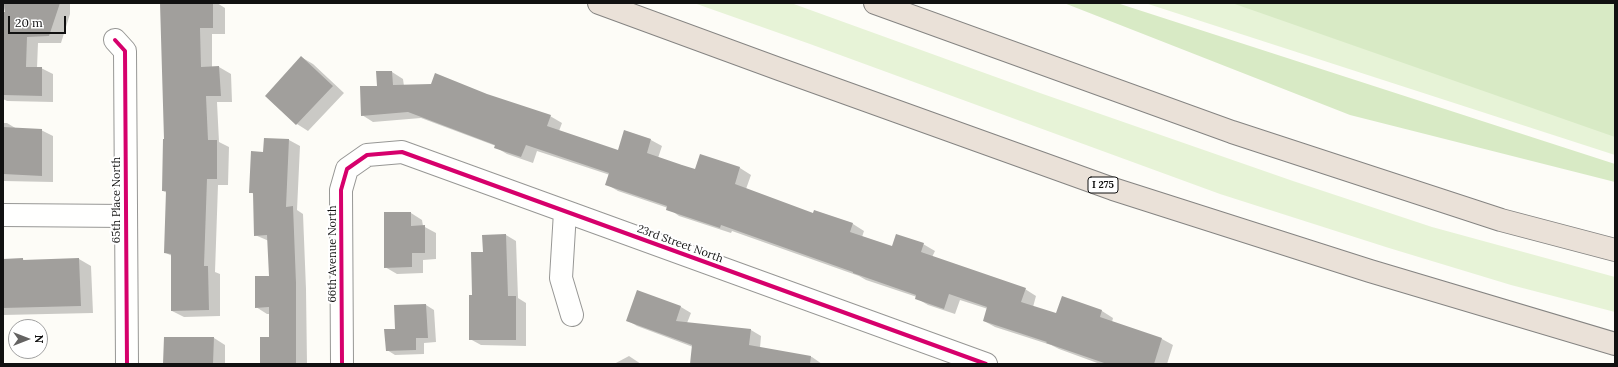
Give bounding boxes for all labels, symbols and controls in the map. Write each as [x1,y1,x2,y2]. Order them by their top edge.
scale bar [10,8,68,34]
text: 20 m [15,15,43,30]
street label: 65th Place North [110,157,124,243]
road number: I 275 [1088,177,1118,193]
street label: 66th Avenue North [326,205,340,303]
street label: 23rd Street North [635,222,725,266]
north arrow [8,319,48,359]
text: N [32,335,46,343]

